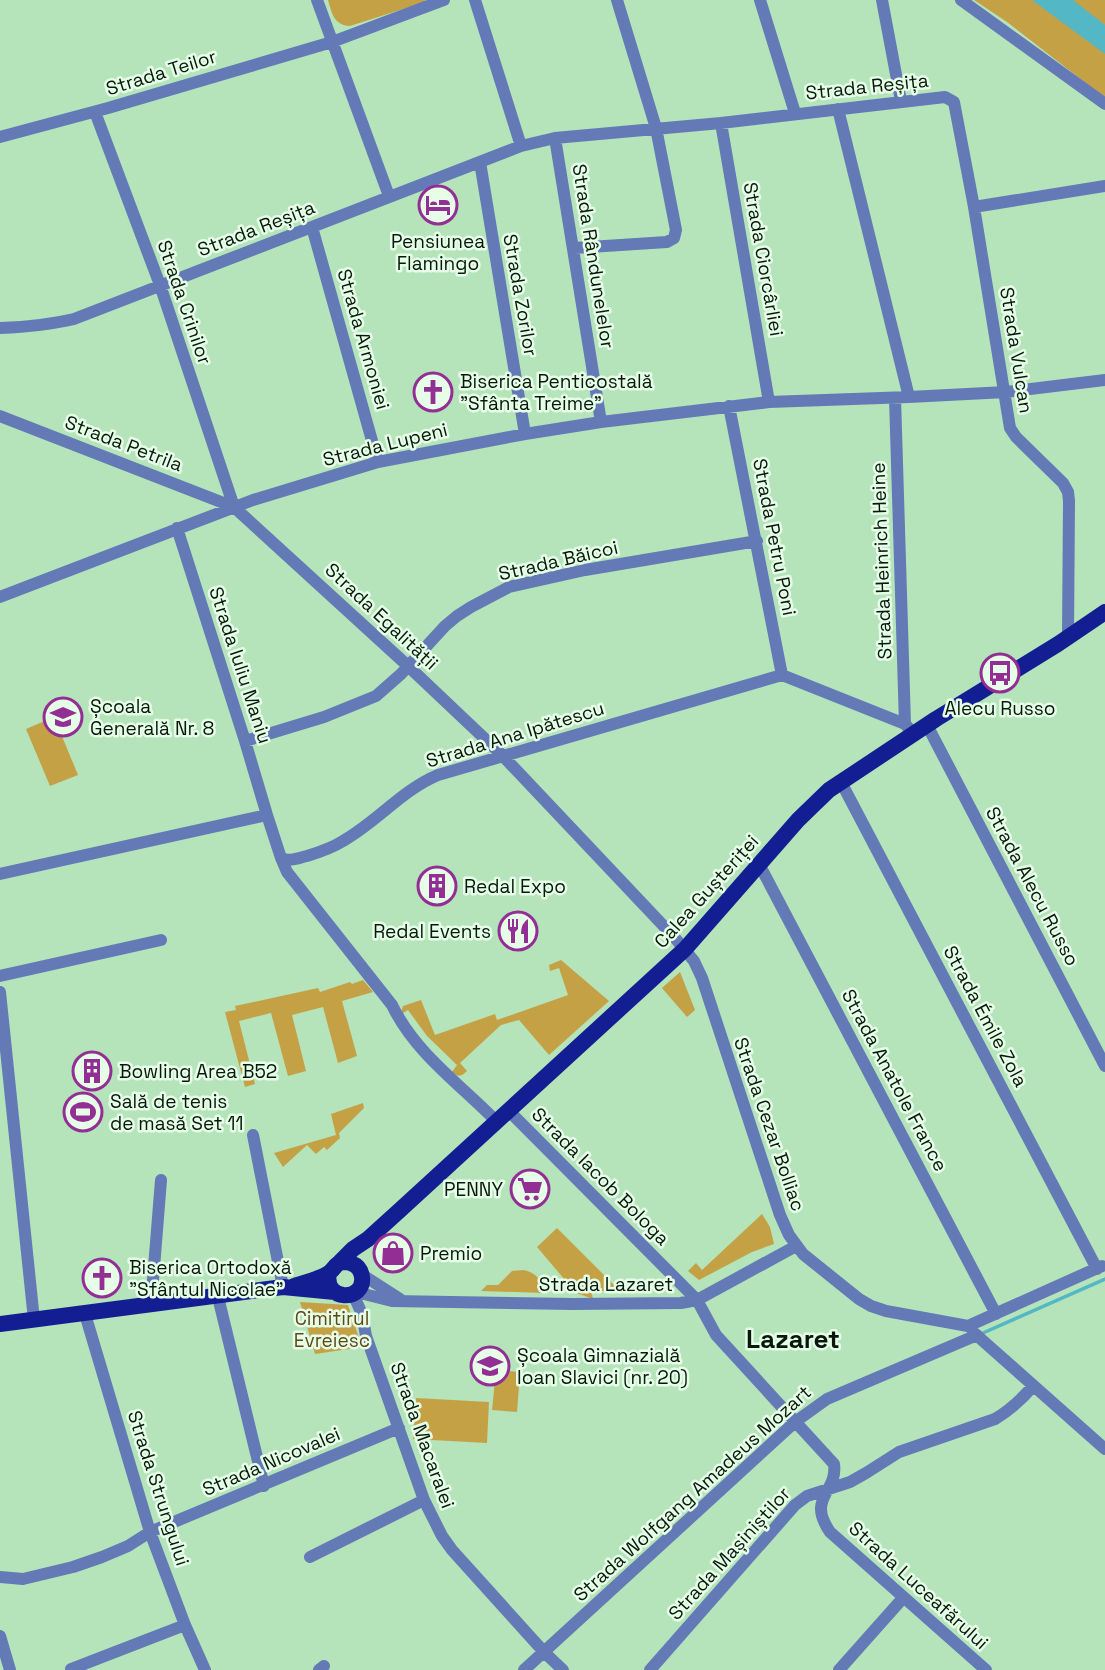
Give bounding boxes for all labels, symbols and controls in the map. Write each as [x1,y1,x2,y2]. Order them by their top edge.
street label: Strada Teilor [103,44,219,101]
street label: Strada Reșița [804,68,930,105]
street label: Strada Rândunelelor [567,162,620,350]
street label: Strada Ciorcârliei [738,180,789,338]
hotel icon: Pensiunea Flamingo [417,184,459,226]
street label: Strada Reșița [194,195,318,262]
place label: Pensiunea Flamingo [391,229,485,276]
street label: Strada Zorilor [497,232,544,358]
street label: Strada Crinilor [152,237,217,368]
street label: Strada Armoniei [332,266,396,412]
street label: Strada Vulcan [994,285,1039,415]
place label: Biserica Penticostală "Sfânta Treime" [460,369,653,416]
church icon: Biserica Penticostală "Sfânta Treime" [412,371,454,413]
street label: Strada Petrila [61,410,186,477]
street label: Strada Lupeni [320,417,450,472]
street label: Strada Petru Poni [747,456,802,618]
street label: Strada Heinrich Heine [866,462,897,660]
street label: Strada Băicoi [496,535,620,586]
street label: Strada Egalității [320,557,444,675]
street label: Strada Iuliu Maniu [203,584,278,747]
bus stop icon: Alecu Russo [979,652,1021,694]
place label: Școala Generală Nr. 8 [90,694,214,741]
street label: Strada Ana Ipătescu [423,695,607,773]
school or university icon: Școala Generală Nr. 8 [42,696,84,738]
place label: Alecu Russo [944,696,1056,721]
street label: Strada Alecu Russo [980,802,1085,970]
street label: Calea Gușteriței [649,829,764,953]
building icon: Redal Expo [416,865,458,907]
place label: Redal Expo [464,874,566,899]
restaurant icon: Redal Events [497,910,539,952]
place label: Redal Events [373,919,491,944]
street label: Strada Émile Zola [938,941,1033,1091]
street label: Strada Anatole France [836,985,953,1176]
street label: Strada Cezar Bolliac [728,1034,811,1214]
building icon: Bowling Area B52 [71,1050,113,1092]
place label: Bowling Area B52 [119,1059,277,1084]
place label: Sală de tenis de masă Set 11 [110,1089,243,1136]
sports icon: Sală de tenis de masă Set 11 [62,1091,104,1133]
street label: Strada Iacob Bologa [526,1102,675,1251]
supermarket icon: PENNY [509,1168,551,1210]
place label: PENNY [444,1177,503,1202]
shop icon: Premio [372,1232,414,1274]
place label: Premio [420,1241,482,1266]
place label: Biserica Ortodoxă "Sfântul Nicolae" [129,1255,292,1302]
church icon: Biserica Ortodoxă "Sfântul Nicolae" [81,1257,123,1299]
street label: Strada Lazaret [539,1272,673,1297]
park label: Cimitirul Evreiesc [294,1306,370,1353]
district label: Lazaret [746,1322,840,1356]
place label: Școala Gimnazială Ioan Slavici (nr. 20) [517,1343,688,1390]
school or university icon: Școala Gimnazială Ioan Slavici (nr. 20) [469,1345,511,1387]
street label: Strada Macaralei [385,1359,461,1512]
street label: Strada Wolfgang Amadeus Mozart [568,1380,816,1607]
street label: Strada Strungului [122,1407,195,1569]
street label: Strada Nicovalei [198,1421,344,1502]
street label: Strada Mașiniștilor [663,1481,796,1625]
street label: Strada Luceafărului [844,1516,994,1655]

